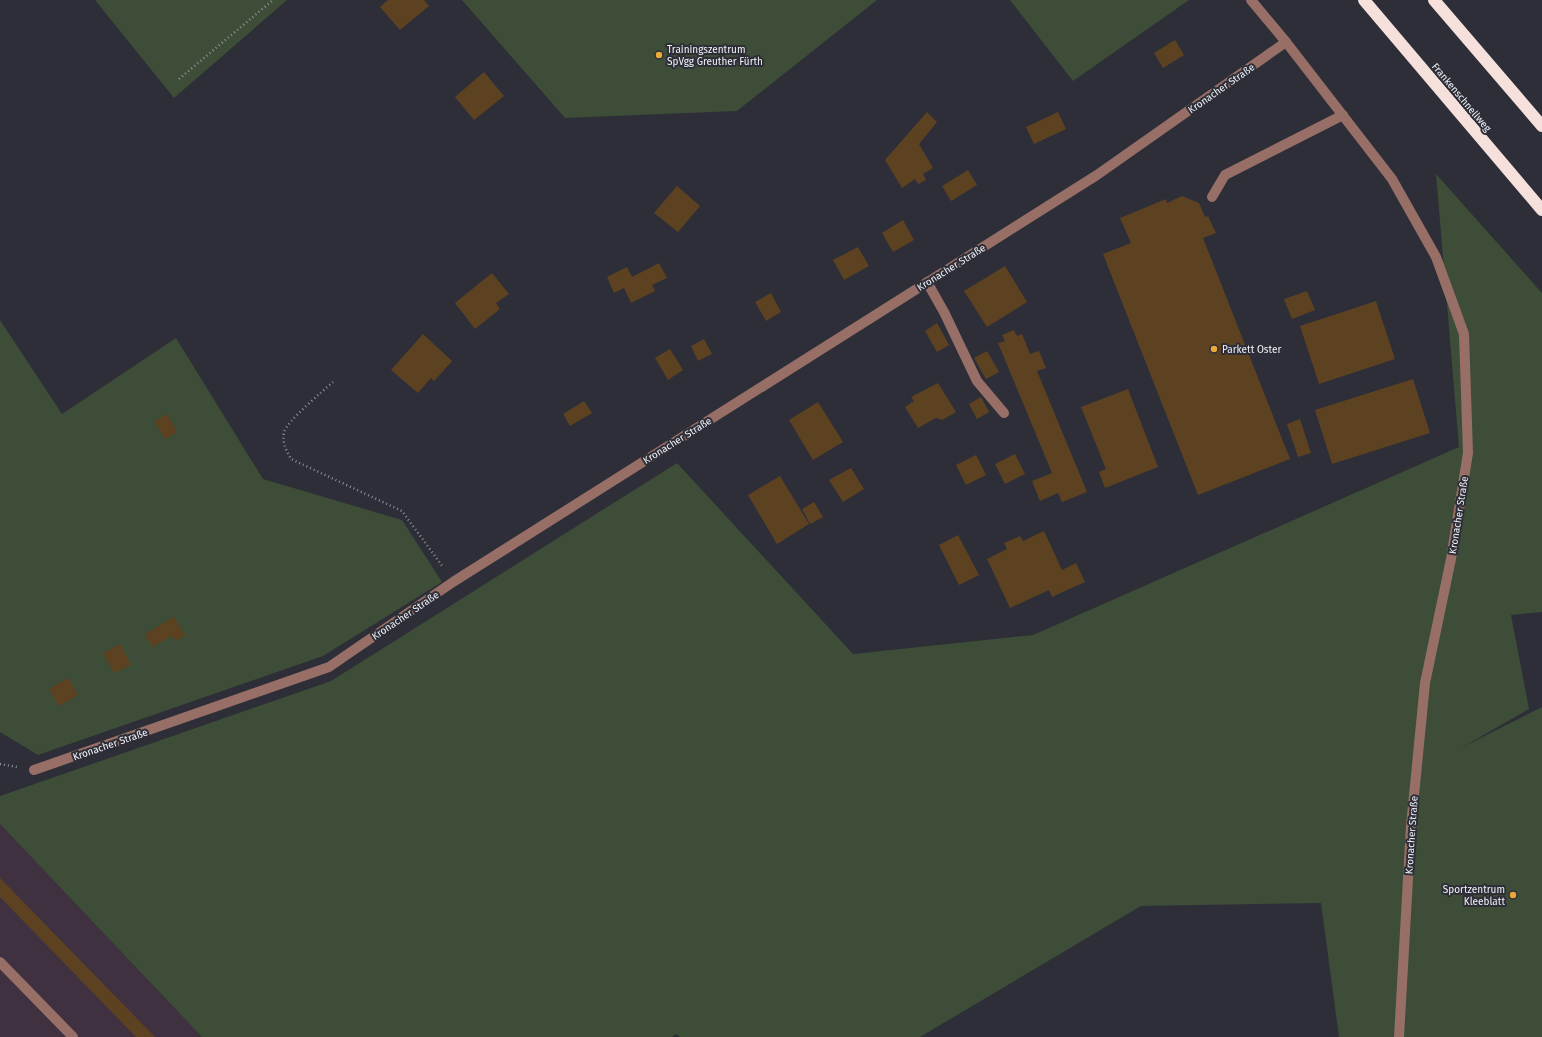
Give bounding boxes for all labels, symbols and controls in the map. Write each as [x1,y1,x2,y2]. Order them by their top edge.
place label: Trainingszentrum SpVgg Greuther Fürth [667,44,763,68]
marker: Trainingszentrum SpVgg Greuther Fürth [654,50,664,60]
street label: Kronacher Straße [1186,61,1257,116]
street label: Frankenschnellweg [1429,61,1494,135]
street label: Kronacher Straße [915,242,988,294]
marker: Parkett Oster [1209,344,1219,354]
place label: Parkett Oster [1222,344,1281,356]
street label: Kronacher Straße [641,415,714,467]
street label: Kronacher Straße [1447,475,1471,555]
street label: Kronacher Straße [370,589,441,643]
street label: Kronacher Straße [71,726,149,763]
street label: Kronacher Straße [1403,795,1421,875]
place label: Sportzentrum Kleeblatt [1443,884,1505,908]
marker: Sportzentrum Kleeblatt [1508,890,1518,900]

